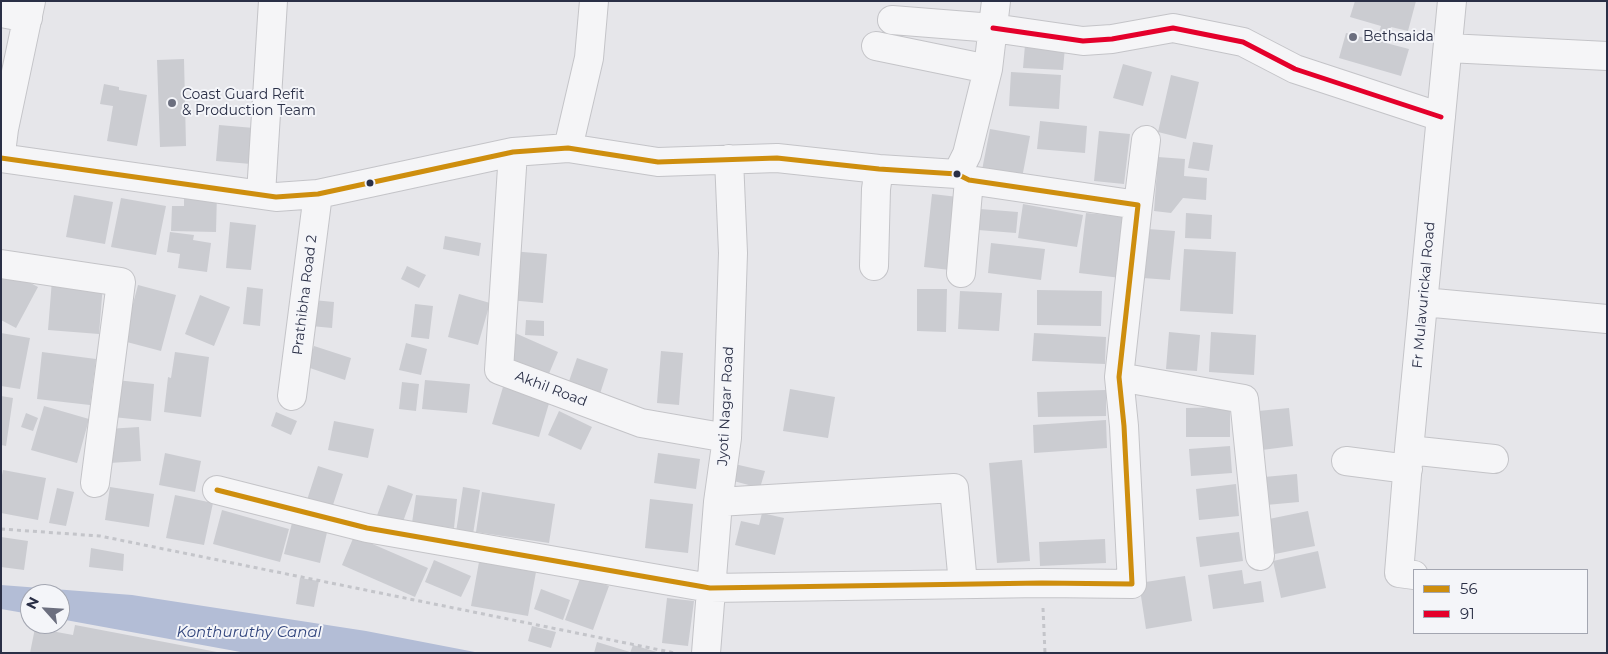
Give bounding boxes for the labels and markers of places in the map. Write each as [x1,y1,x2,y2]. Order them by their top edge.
place label: Bethsaida [1363,29,1434,45]
marker: Bethsaida [1347,31,1359,43]
place label: Coast Guard Refit & Production Team [182,87,316,120]
marker: Coast Guard Refit & Production Team [166,97,178,109]
unlabelled marker [952,169,962,179]
unlabelled marker [365,178,375,188]

